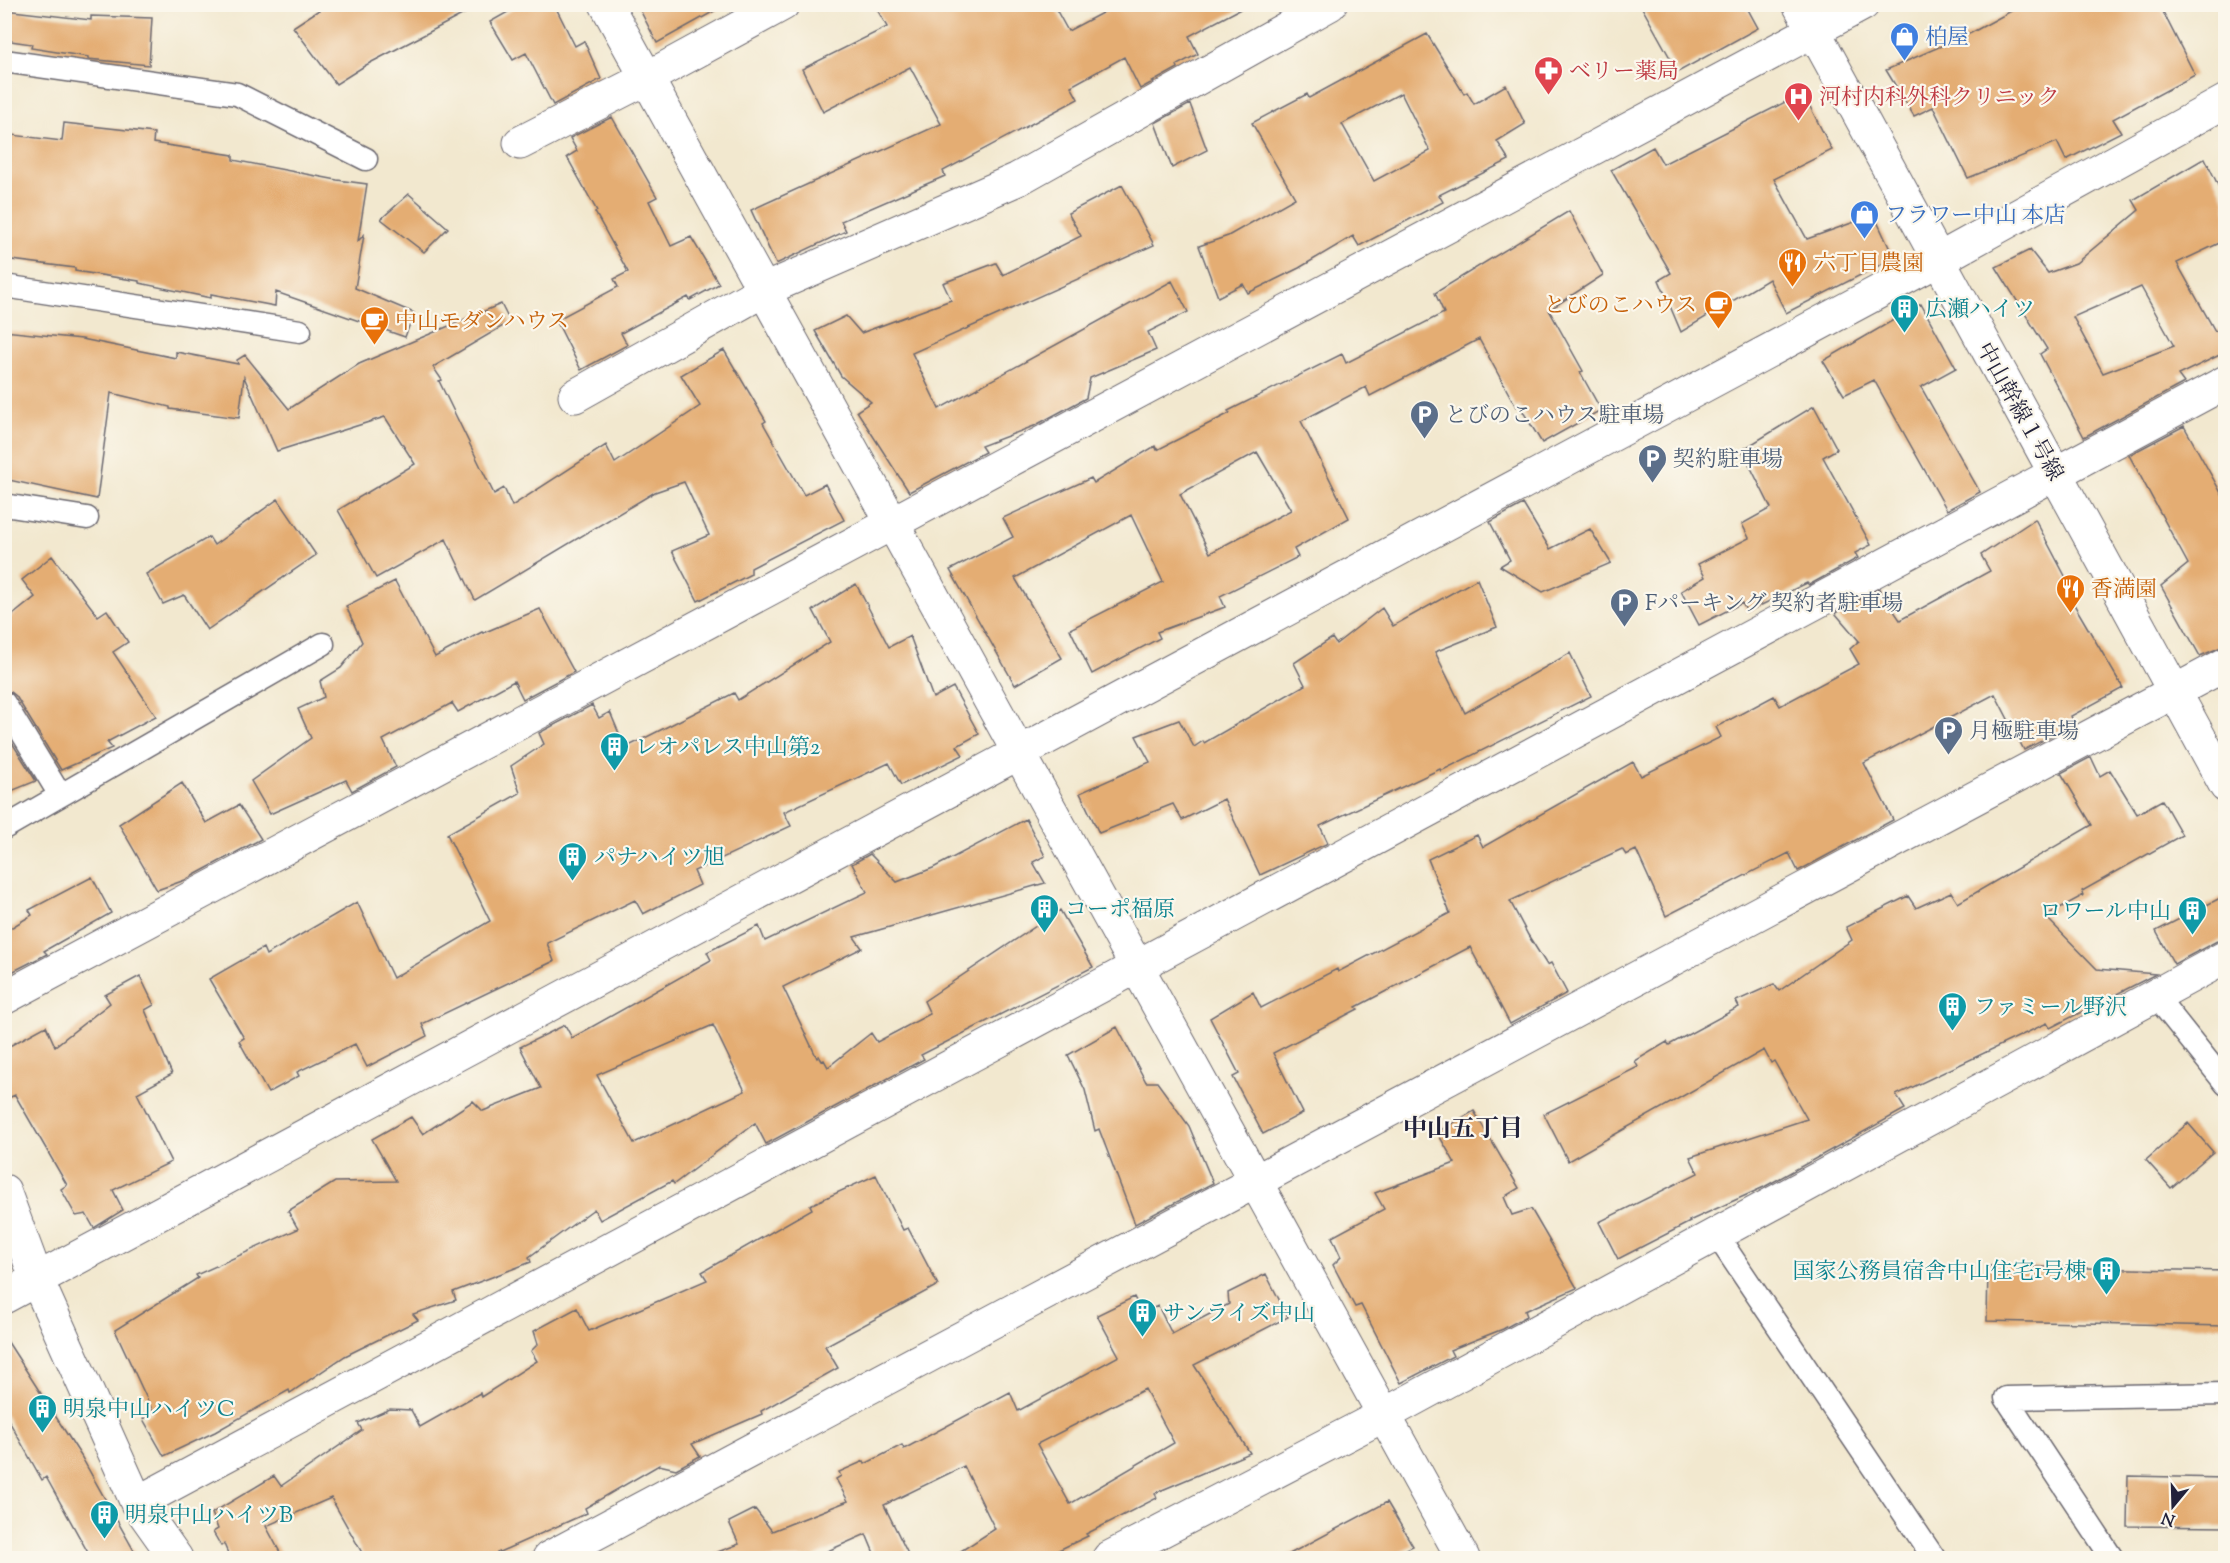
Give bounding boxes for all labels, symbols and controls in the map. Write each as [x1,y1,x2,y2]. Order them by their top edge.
shop icon: 柏屋 [1888,20,1920,62]
place label: 柏屋 [1925,23,1969,55]
pharmacy icon: ベリー薬局 [1532,54,1564,96]
place label: ベリー薬局 [1569,57,1679,89]
hospital icon: 河村内科外科クリニック [1782,80,1814,122]
place label: 河村内科外科クリニック [1819,83,2060,115]
shop icon: フラワー中山 本店 [1848,198,1880,240]
place label: フラワー中山 本店 [1885,201,2066,233]
restaurant icon: 六丁目農園 [1777,246,1809,288]
place label: 六丁目農園 [1814,249,1924,281]
cafe icon: とびのこハウス [1702,288,1734,330]
place label: とびのこハウス [1544,291,1697,323]
building icon: 広瀬ハイツ [1888,292,1920,334]
place label: 広瀬ハイツ [1925,295,2035,327]
cafe icon: 中山モダンハウス [358,304,390,346]
place label: 中山モダンハウス [395,307,569,339]
street label: 中山幹線１号線 [1967,337,2070,488]
parking icon: とびのこハウス駐車場 [1408,398,1440,440]
place label: とびのこハウス駐車場 [1445,401,1664,433]
parking icon: 契約駐車場 [1636,442,1668,484]
place label: 契約駐車場 [1673,445,1783,477]
restaurant icon: 香満園 [2054,572,2086,614]
place label: 香満園 [2091,575,2157,607]
parking icon: Fパーキング 契約者駐車場 [1608,586,1640,628]
place label: Fパーキング 契約者駐車場 [1645,589,1903,621]
parking icon: 月極駐車場 [1932,714,1964,756]
place label: 月極駐車場 [1969,717,2079,749]
building icon: レオパレス中山第2 [598,730,630,772]
place label: レオパレス中山第2 [635,733,820,765]
building icon: パナハイツ旭 [557,840,589,882]
place label: パナハイツ旭 [594,843,725,875]
building icon: コーポ福原 [1028,892,1060,934]
building icon: ロワール中山 [2176,894,2208,936]
place label: コーポ福原 [1065,895,1175,927]
place label: ロワール中山 [2039,897,2171,929]
building icon: ファミール野沢 [1937,990,1969,1032]
place label: ファミール野沢 [1974,993,2127,1025]
district label: 中山五丁目 [1403,1113,1523,1147]
building icon: 国家公務員宿舎中山住宅1号棟 [2091,1254,2123,1296]
place label: 国家公務員宿舎中山住宅1号棟 [1793,1257,2086,1289]
building icon: サンライズ中山 [1126,1296,1158,1338]
place label: サンライズ中山 [1163,1299,1315,1331]
building icon: 明泉中山ハイツC [26,1392,58,1434]
place label: 明泉中山ハイツC [63,1395,235,1427]
north arrow [2143,1476,2203,1536]
building icon: 明泉中山ハイツB [88,1498,120,1540]
place label: 明泉中山ハイツB [125,1501,293,1533]
text: N [2159,1505,2179,1531]

